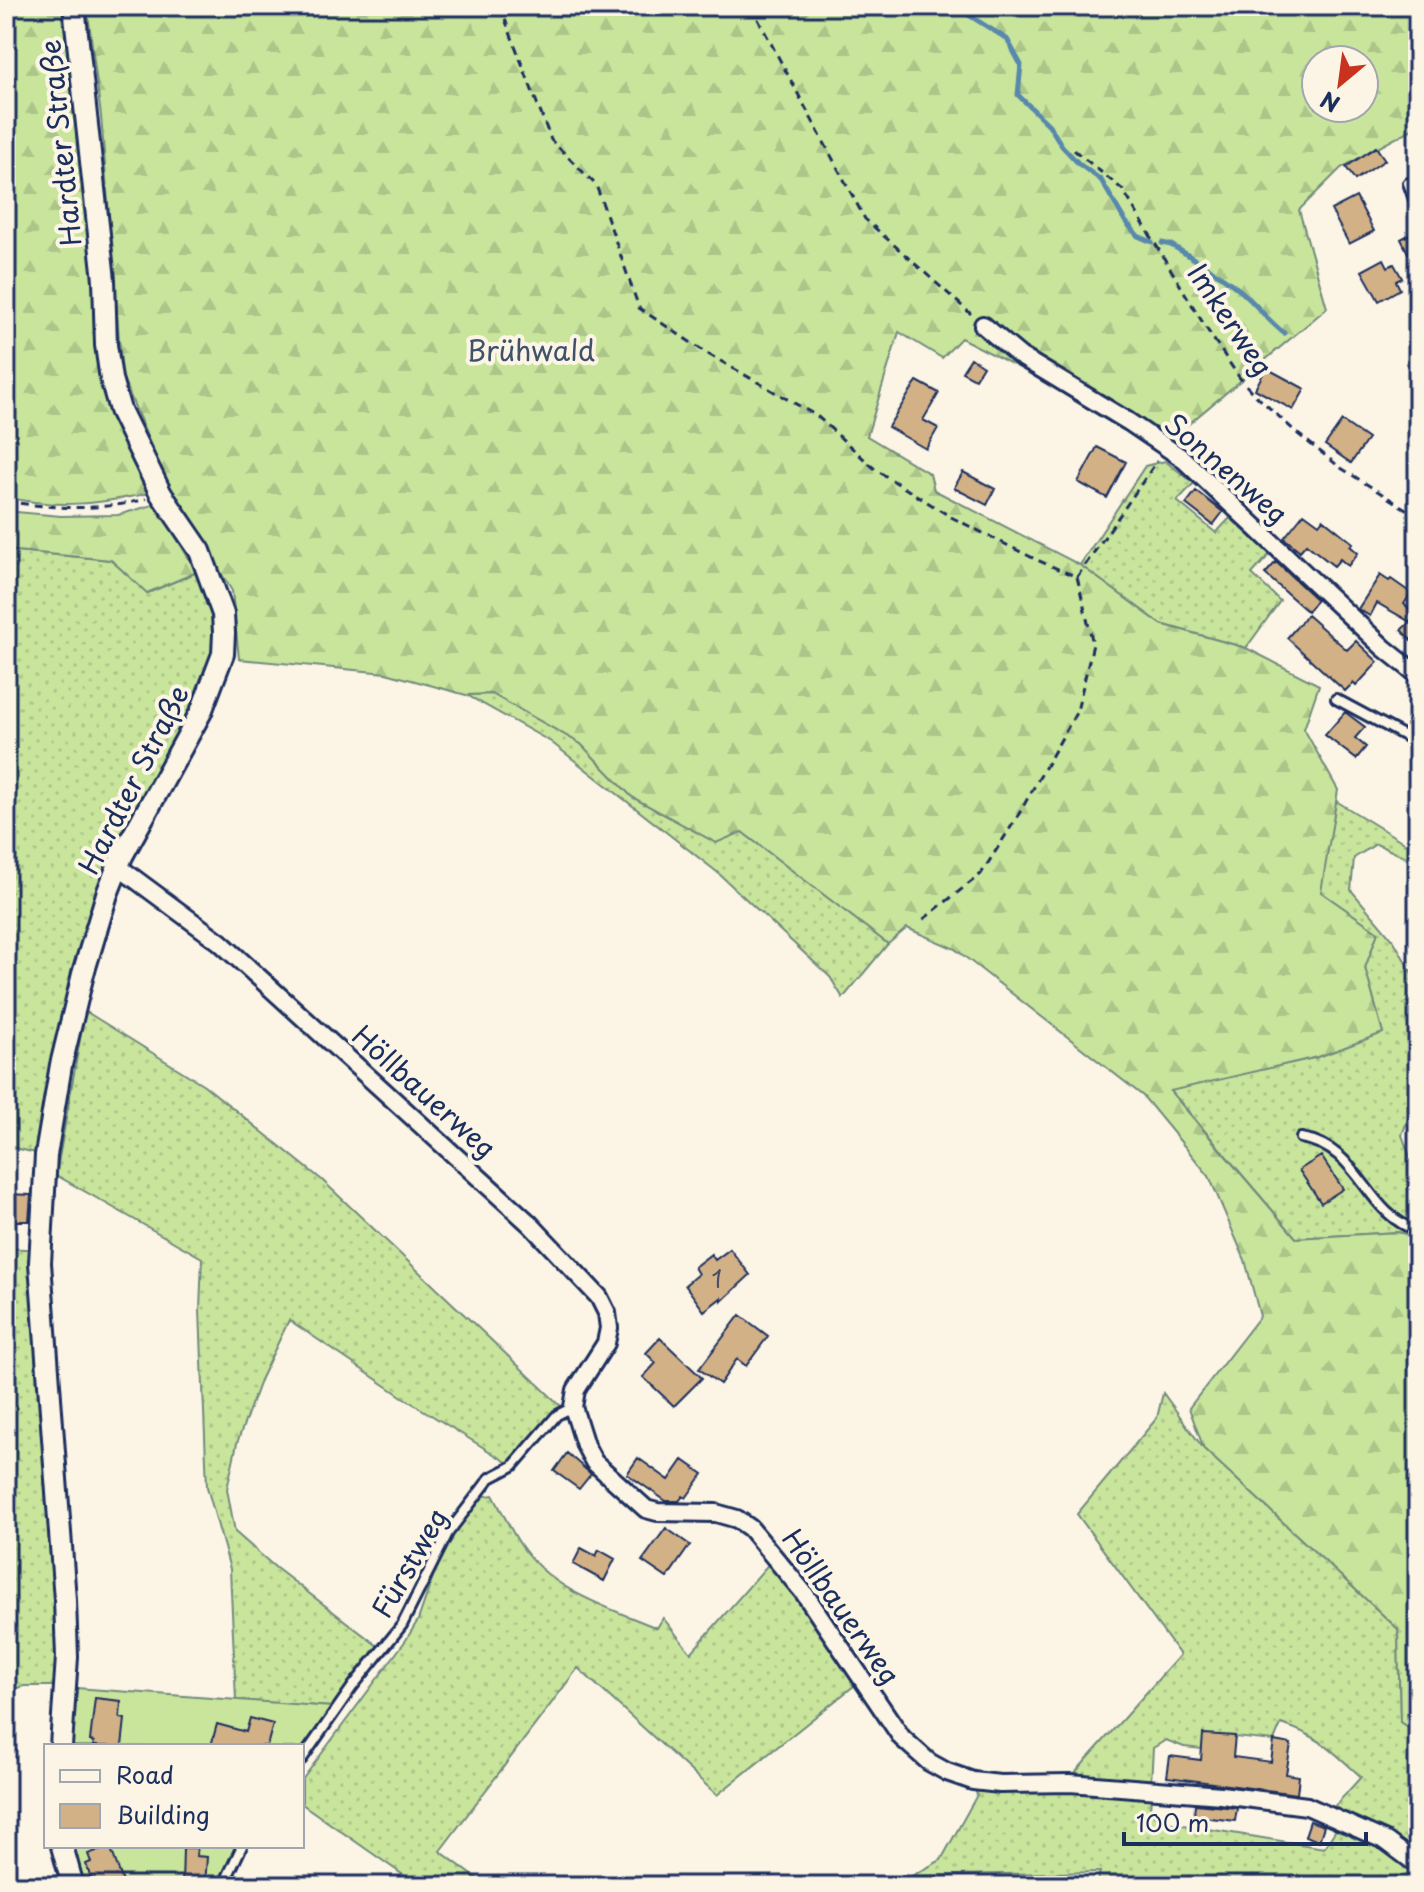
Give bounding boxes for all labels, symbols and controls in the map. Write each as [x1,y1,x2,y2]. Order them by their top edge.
street label: Hardter Straße [27,38,92,249]
north arrow [1300,44,1380,124]
text: N [1314,84,1345,121]
street label: Imkerweg [1178,254,1285,384]
park label: Brühwald [467,328,595,371]
street label: Sonnenweg [1155,402,1298,534]
street label: Hardter Straße [66,677,199,882]
street label: Höllbauerweg [343,1014,507,1168]
house number: 1 [712,1260,722,1296]
street label: Fürstweg [360,1499,458,1625]
street label: Höllbauerweg [772,1519,912,1693]
legend [44,1744,304,1848]
text: Road [116,1756,174,1792]
text: Building [116,1796,210,1832]
scale bar [1124,1796,1366,1846]
text: 100 m [1136,1804,1209,1840]

